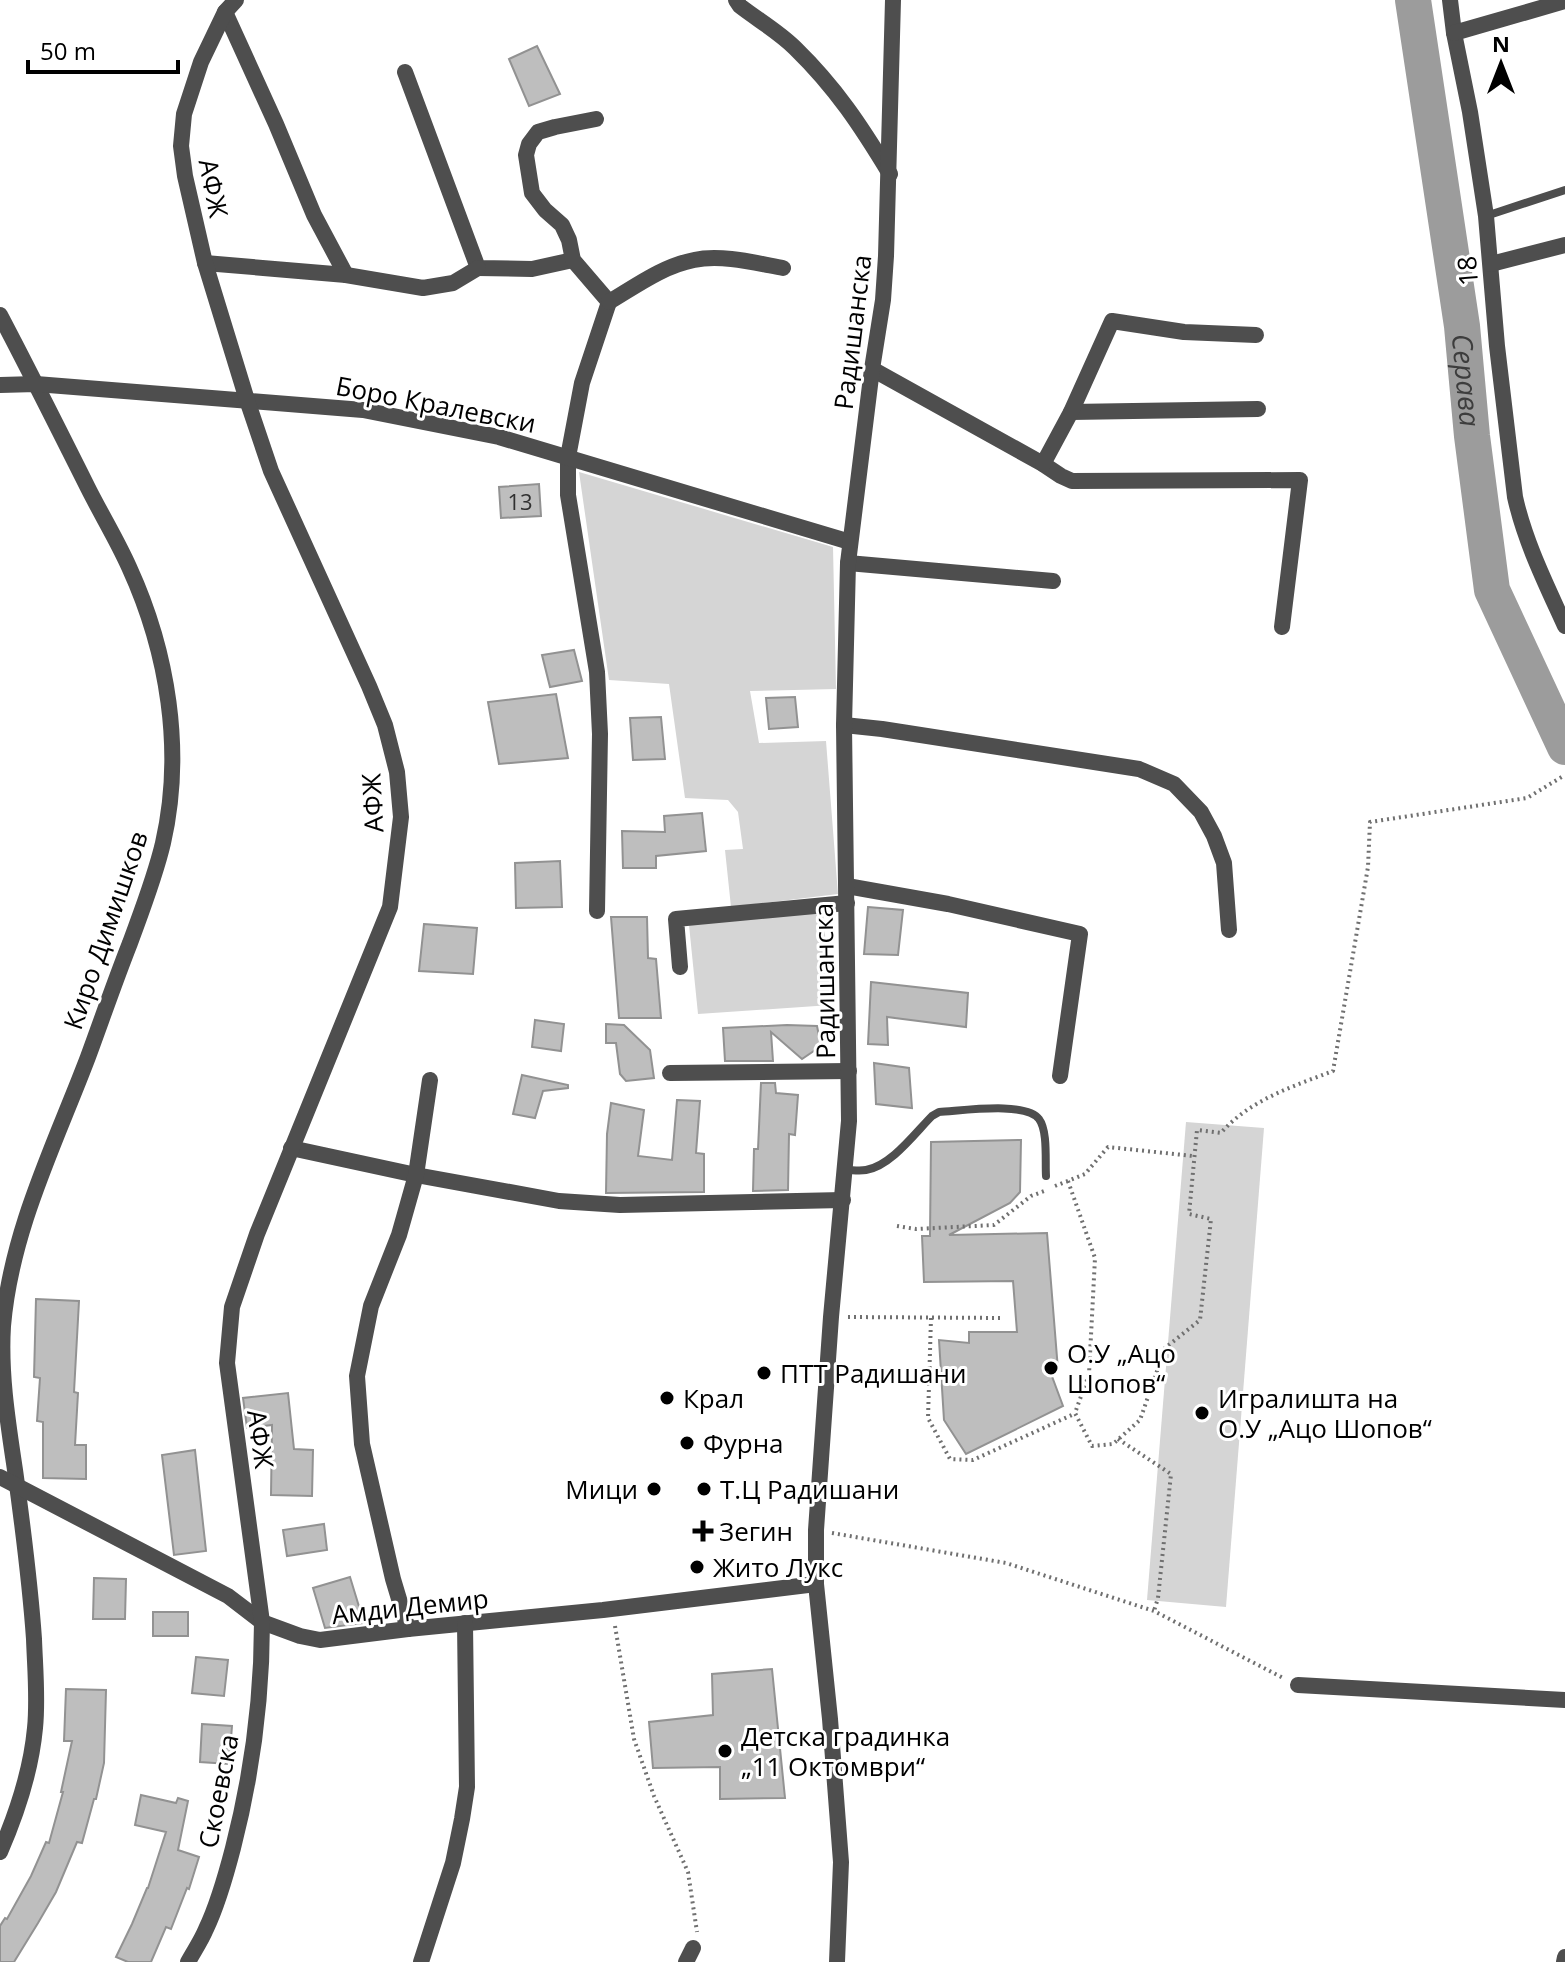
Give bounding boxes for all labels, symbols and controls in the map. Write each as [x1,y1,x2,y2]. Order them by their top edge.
scale bar [28,24,178,74]
north arrow [1461,24,1541,104]
text: N [1492,28,1510,58]
text: 50 m [40,34,96,67]
street label: АФЖ [191,156,237,221]
street label: Радишанска [825,252,879,412]
street label: 18 [1448,255,1486,287]
water label: Серава [1444,332,1490,428]
street label: Боро Кралевски [333,367,539,441]
house number: 13 [507,486,533,516]
street label: АФЖ [352,772,392,833]
street label: Киро Димишков [54,826,156,1034]
street label: Радишанска [805,903,843,1059]
place label: О.У „Ацо Шопов“ [1067,1335,1176,1401]
place label: ПТТ Радишани [780,1355,966,1391]
marker: О.У „Ацо Шопов“ [1042,1359,1060,1377]
marker: ПТТ Радишани [755,1364,773,1382]
place label: Крал [683,1380,744,1416]
place label: Игралишта на О.У „Ацо Шопов“ [1218,1380,1432,1446]
marker: Крал [658,1389,676,1407]
marker: Игралишта на О.У „Ацо Шопов“ [1193,1404,1211,1422]
street label: АФЖ [239,1407,283,1471]
place label: Фурна [703,1425,784,1461]
marker: Фурна [678,1434,696,1452]
place label: Мици [565,1471,638,1507]
place label: Т.Ц Радишани [720,1471,899,1507]
marker: Мици [645,1480,663,1498]
marker: Т.Ц Радишани [695,1480,713,1498]
place label: Зегин [719,1513,793,1549]
marker: Зегин [694,1522,712,1540]
place label: Жито Лукс [713,1549,843,1585]
marker: Жито Лукс [688,1558,706,1576]
street label: Амди Демир [330,1580,490,1632]
place label: Детска градинка „11 Октомври“ [741,1718,950,1784]
street label: Скоевска [189,1731,247,1851]
marker: Детска градинка „11 Октомври“ [716,1742,734,1760]

